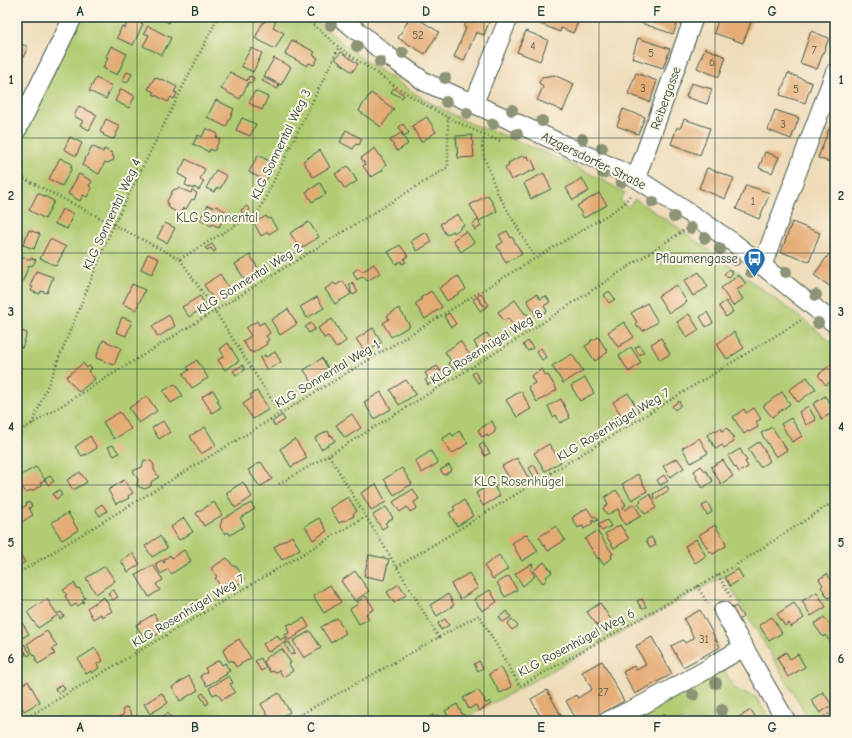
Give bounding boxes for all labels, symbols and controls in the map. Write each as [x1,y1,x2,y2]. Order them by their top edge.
text: A [76,4,84,19]
text: B [191,4,199,19]
text: C [307,4,315,19]
text: D [422,4,430,19]
text: E [537,4,545,19]
text: F [653,4,661,19]
text: G [767,4,777,19]
house number: 52 [412,29,424,42]
house number: 4 [530,40,536,53]
house number: 7 [811,44,817,57]
house number: 5 [648,47,654,60]
house number: 6 [709,56,715,69]
street label: Reibergasse [647,64,684,132]
text: 1 [8,72,14,87]
text: 1 [838,72,844,87]
house number: 3 [640,82,646,95]
house number: 5 [793,83,799,96]
street label: KLG Sonnental Weg 3 [247,87,314,202]
house number: 3 [780,118,786,131]
street label: Atzgersdorfer Straße [539,129,649,193]
street label: KLG Sonnental Weg 4 [79,156,144,272]
text: 2 [8,188,14,203]
text: 2 [838,188,844,203]
house number: 1 [751,195,755,208]
park label: KLG Sonnental [176,210,258,225]
street label: KLG Sonnental Weg 2 [194,240,305,317]
bus stop icon: Pflaumengasse [741,245,767,278]
place label: Pflaumengasse [656,251,738,266]
text: 3 [8,304,14,319]
text: 3 [838,304,844,319]
street label: KLG Rosenhügel Weg 8 [427,306,545,387]
street label: KLG Sonnental Weg 1 [272,336,382,411]
street label: KLG Rosenhügel Weg 7 [554,385,672,464]
text: 4 [8,419,14,434]
text: 4 [838,419,844,434]
park label: KLG Rosenhügel [474,474,564,489]
text: 5 [8,535,15,550]
text: 5 [838,535,845,550]
street label: KLG Rosenhügel Weg 7 [129,571,247,650]
street label: KLG Rosenhügel Weg 6 [515,605,637,680]
house number: 31 [699,633,709,646]
text: 6 [8,651,15,666]
text: 6 [838,651,845,666]
house number: 27 [598,686,608,699]
text: A [76,720,84,735]
text: B [191,720,199,735]
text: C [307,720,315,735]
text: D [422,720,430,735]
text: E [537,720,545,735]
text: F [653,720,661,735]
text: G [767,720,777,735]

